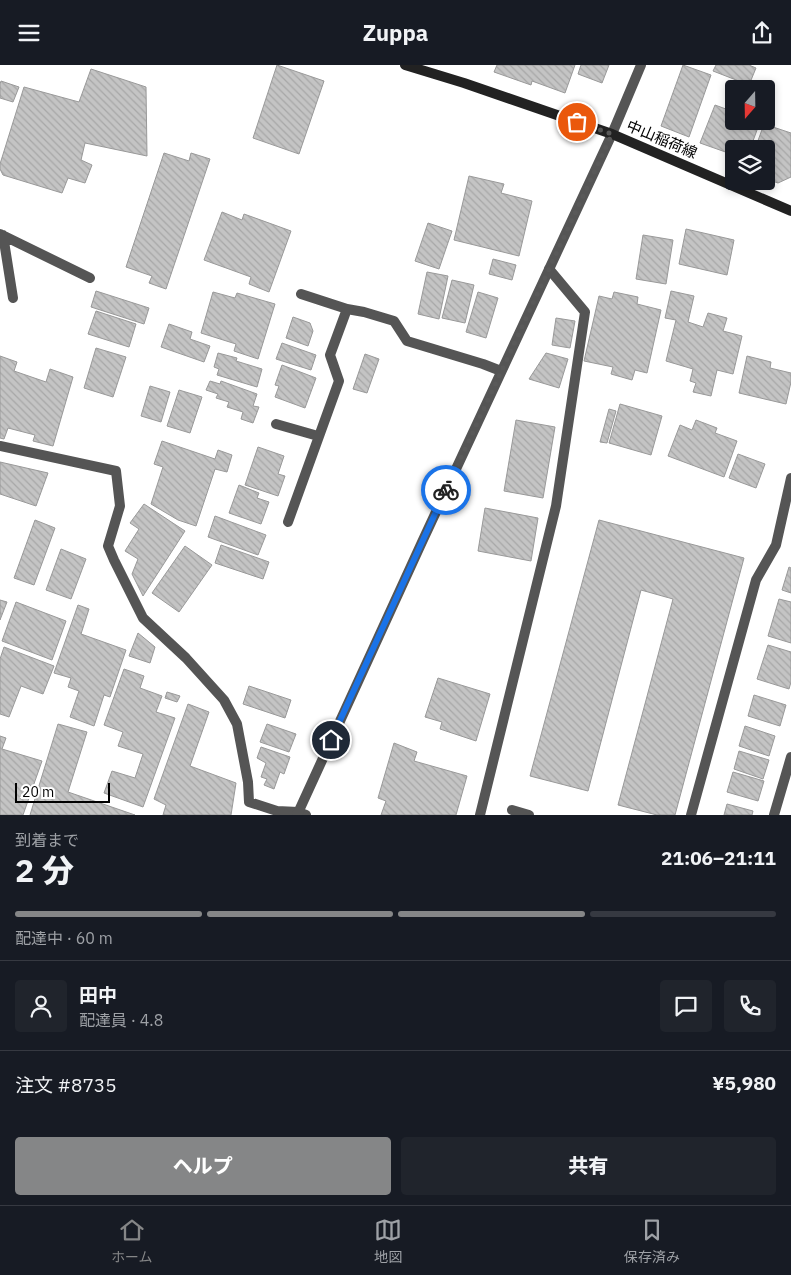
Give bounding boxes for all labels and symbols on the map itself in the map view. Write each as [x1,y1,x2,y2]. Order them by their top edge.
north arrow [725,80,775,130]
pin [556,101,598,143]
street label: 中山稲荷線 [624,116,700,162]
courier [421,465,471,515]
pin [310,719,352,761]
scale bar [15,780,110,803]

